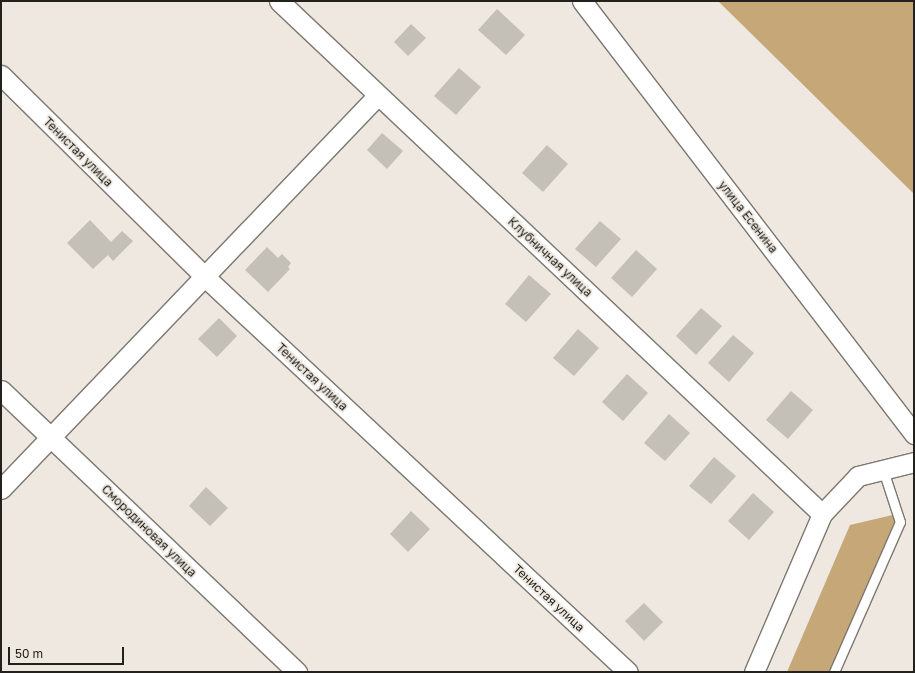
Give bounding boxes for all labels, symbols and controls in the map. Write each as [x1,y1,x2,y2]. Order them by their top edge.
street label: Тенистая улица [40,114,116,190]
street label: улица Есенина [715,178,781,256]
street label: Клубничная улица [505,214,595,300]
street label: Тенистая улица [273,340,351,414]
street label: Смородиновая улица [99,482,199,580]
street label: Тенистая улица [510,561,588,635]
scale bar [10,639,126,665]
text: 50 m [15,646,43,661]

